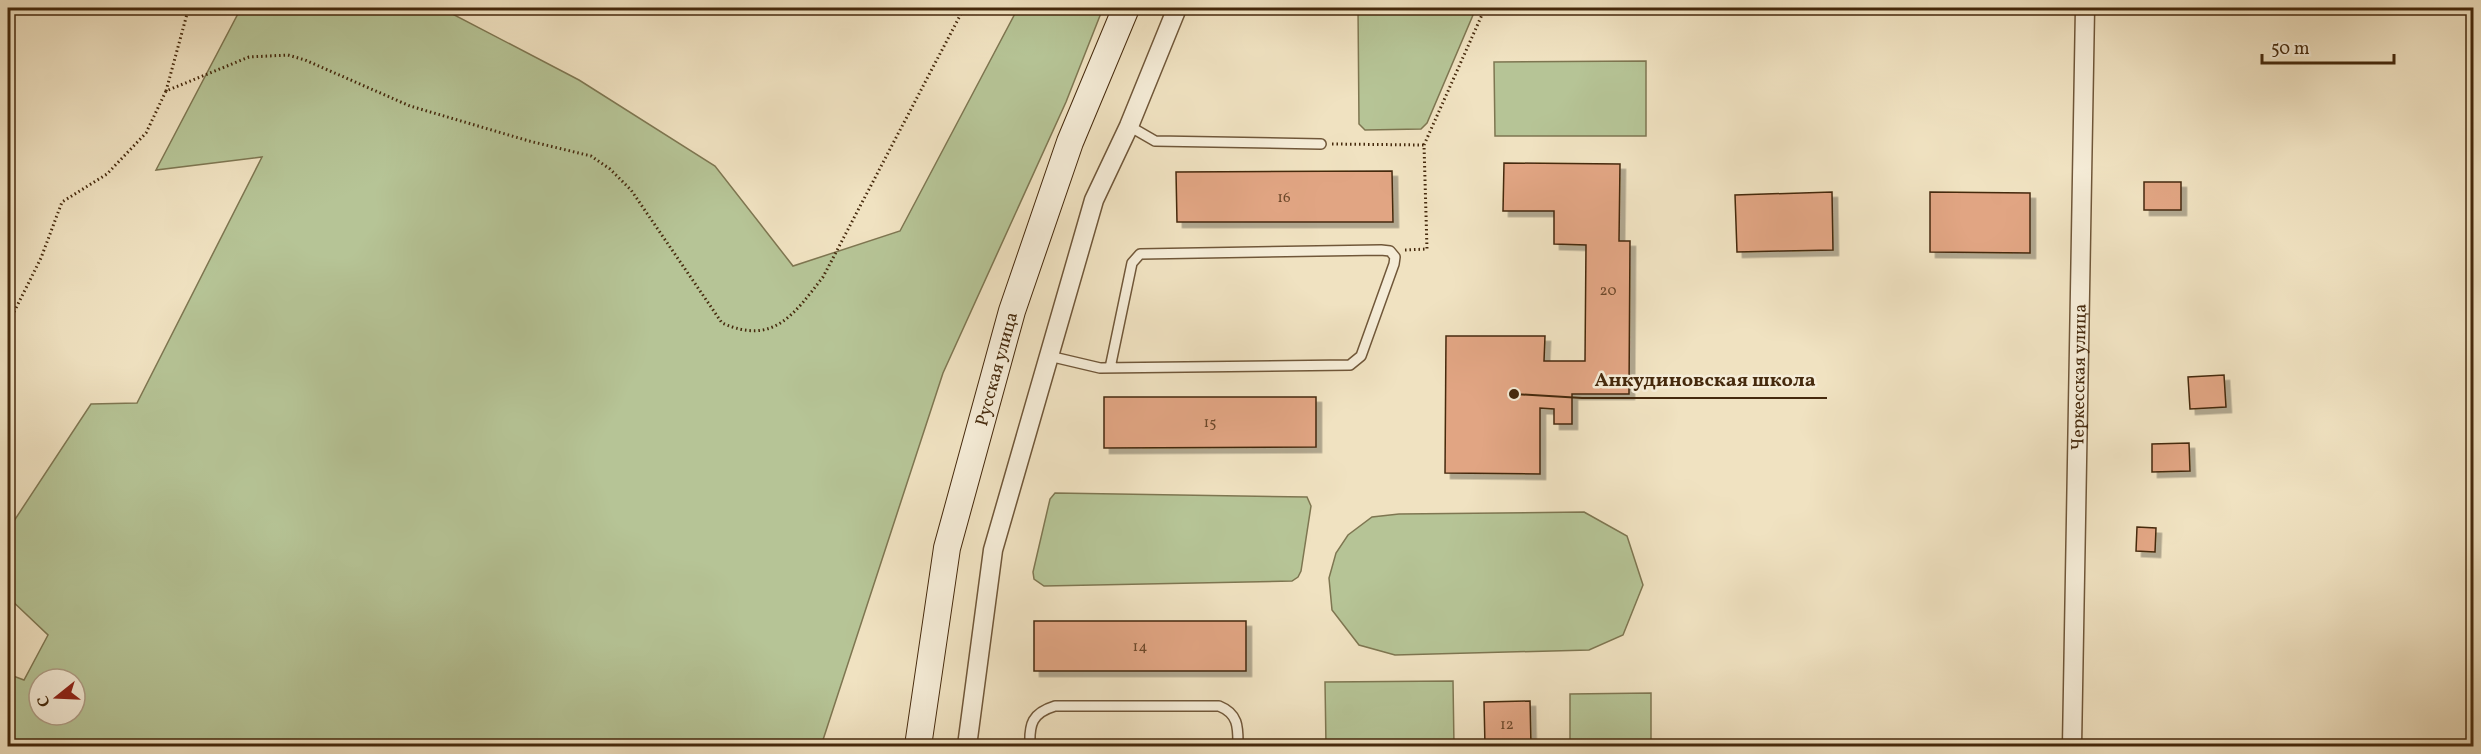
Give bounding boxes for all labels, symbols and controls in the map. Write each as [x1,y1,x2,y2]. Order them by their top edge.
scale bar [2262,27,2394,65]
text: 50 m [2271,37,2310,62]
house number: 16 [1277,188,1291,209]
house number: 20 [1600,281,1616,302]
street label: Черкесская улица [2066,304,2094,451]
street label: Русская улица [970,309,1025,429]
callout: Анкудиновская школа [1582,360,1827,398]
text: Анкудиновская школа [1594,367,1816,395]
house number: 15 [1203,413,1217,434]
house number: 14 [1133,637,1147,658]
north arrow [27,667,87,727]
text: С [33,693,57,709]
house number: 12 [1500,715,1514,736]

